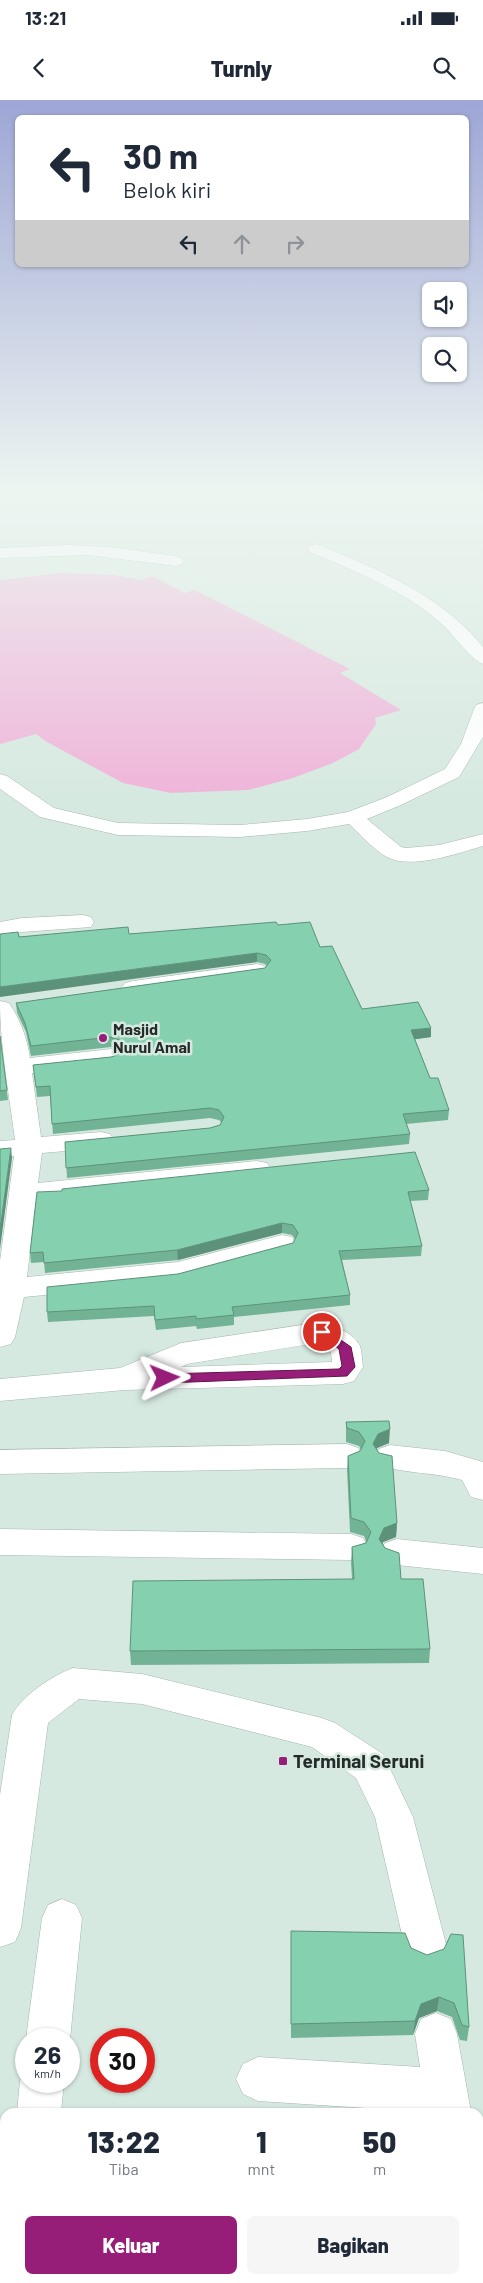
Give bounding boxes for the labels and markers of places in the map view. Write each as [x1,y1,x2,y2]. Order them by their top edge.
place label: Masjid Nurul Amal [113,1019,191,1056]
marker: Masjid Nurul Amal [97,1032,109,1044]
pin [301,1311,343,1353]
place label: Terminal Seruni [293,1749,424,1772]
marker: Terminal Seruni [277,1755,289,1767]

